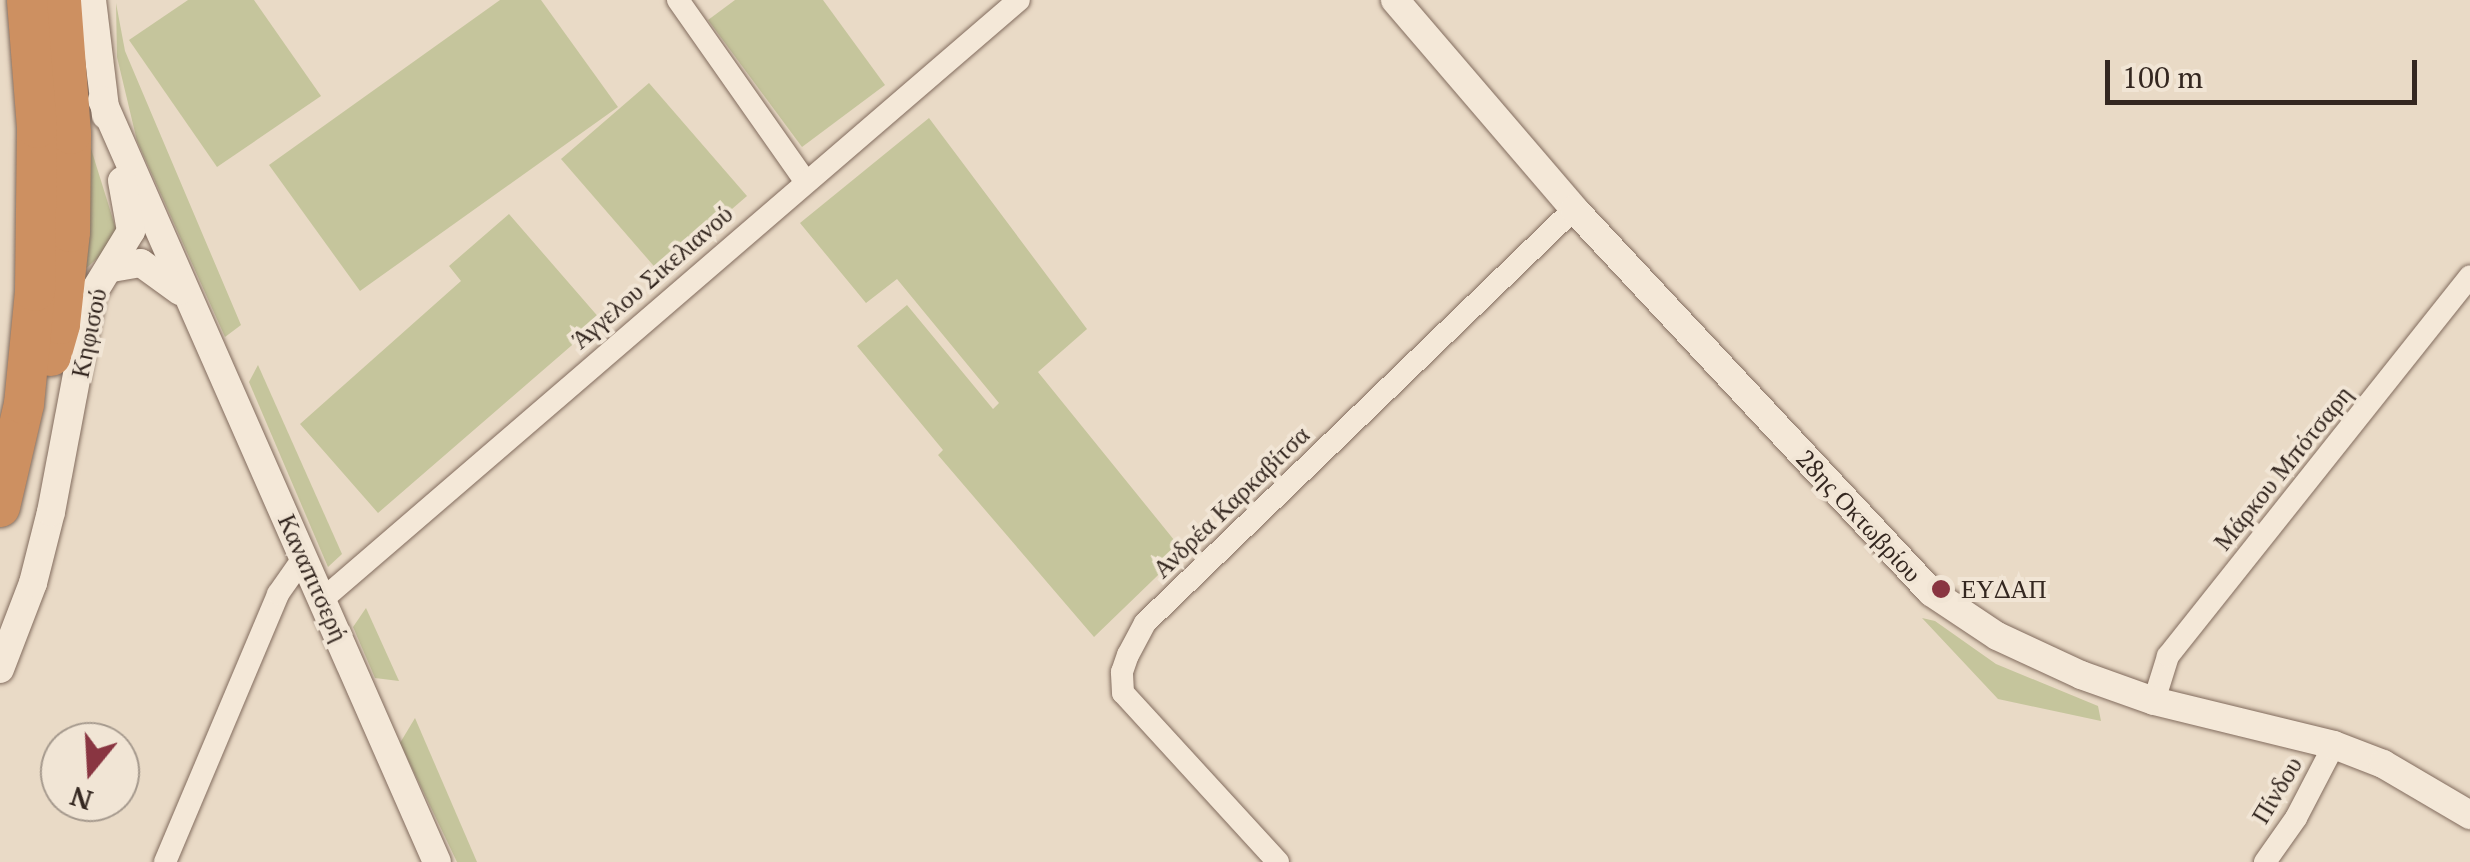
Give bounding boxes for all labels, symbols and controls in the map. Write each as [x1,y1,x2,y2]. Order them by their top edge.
scale bar [2110,40,2422,102]
text: 100 m [2122,57,2203,97]
street label: Άγγελου Σικελιανού [565,199,739,355]
street label: Κηφισού [65,286,113,380]
street label: Μάρκου Μπότσαρη [2207,380,2359,556]
street label: Ανδρέα Καρκαβίτσα [1147,420,1315,584]
street label: 28ης Οκτωβρίου [1790,444,1928,588]
street label: Καναπιτσερή [272,510,354,646]
place label: ΕΥΔΑΠ [1961,574,2047,604]
marker: ΕΥΔΑΠ [1930,578,1952,600]
north arrow [40,722,140,822]
street label: Πίνδου [2245,751,2309,829]
text: N [65,778,97,820]

